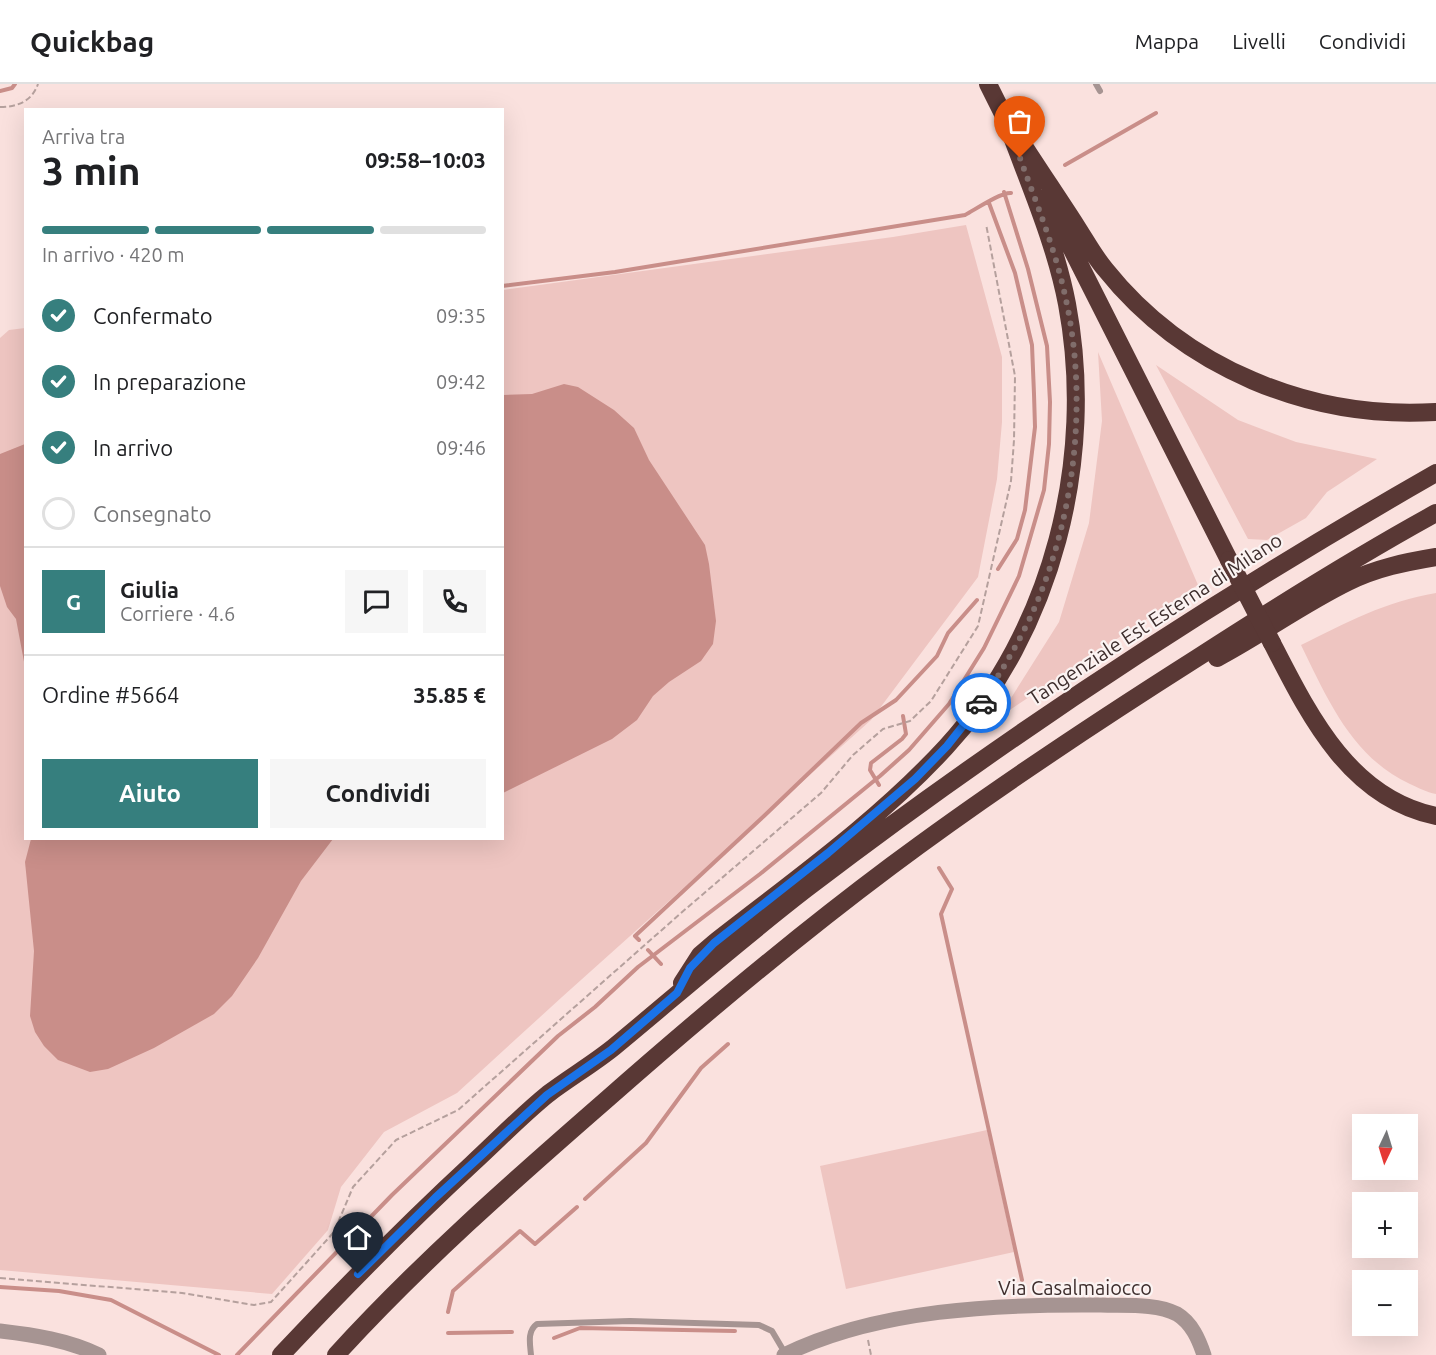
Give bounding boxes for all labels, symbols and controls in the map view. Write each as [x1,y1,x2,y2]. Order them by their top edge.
text: Quickbag [30,26,154,57]
text: Mappa [1135,29,1199,53]
text: Livelli [1232,29,1286,53]
text: Condividi [1319,29,1406,53]
pin [994,96,1045,158]
icon: bag [1003,105,1036,138]
text: Arriva tra [42,125,125,148]
text: 09:58–10:03 [365,147,486,172]
text: 3 min [42,149,141,192]
text: In arrivo · 420 m [42,243,185,266]
icon: check [42,299,75,332]
text: Confermato [93,303,213,328]
text: 09:35 [436,304,486,327]
icon: check [42,365,75,398]
text: In preparazione [93,369,246,394]
text: 09:42 [436,370,486,393]
icon: check [42,431,75,464]
text: In arrivo [93,435,173,460]
text: 09:46 [436,436,486,459]
text: Consegnato [93,501,212,526]
street label: Tangenziale Est Esterna di Milano [1023,528,1286,709]
button: chat [345,570,408,633]
button: phone [423,570,486,633]
text: Giulia [120,577,179,602]
text: G [66,589,81,614]
text: Corriere · 4.6 [120,602,235,625]
courier [951,673,1011,733]
text: Ordine #5664 [42,682,179,707]
text: 35.85 € [413,682,486,707]
icon: car [965,687,998,720]
button: Aiuto [42,759,258,828]
button: Condividi [270,759,486,828]
north arrow [1352,1114,1418,1180]
map controls [1352,1114,1418,1336]
button: + [1352,1192,1418,1258]
pin [332,1212,383,1274]
icon: home [341,1221,374,1254]
button: − [1352,1270,1418,1336]
street label: Via Casalmaiocco [998,1276,1152,1299]

